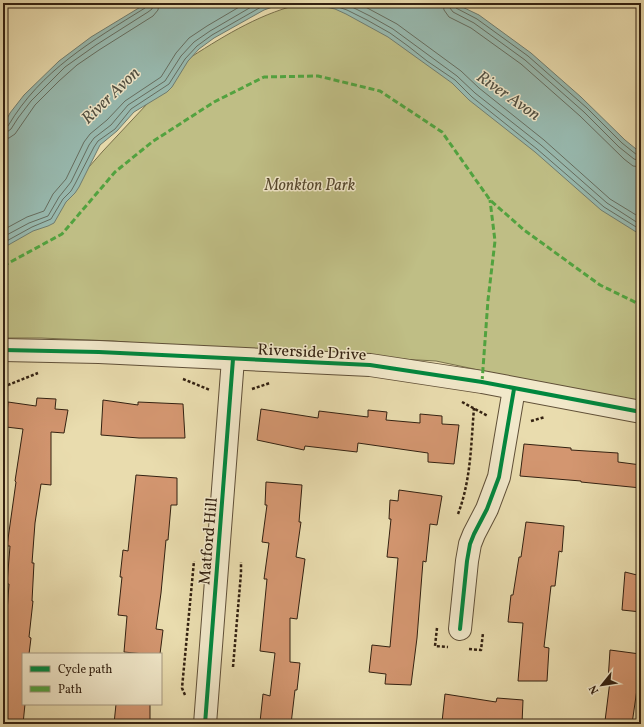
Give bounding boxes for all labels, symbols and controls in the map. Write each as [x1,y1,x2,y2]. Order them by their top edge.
water label: River Avon [77,62,146,130]
water label: River Avon [472,66,545,127]
park label: Monkton Park [264,175,356,197]
street label: Riverside Drive [257,339,367,367]
street label: Matford Hill [194,496,224,586]
legend [22,653,162,705]
text: Cycle path [58,662,113,678]
north arrow [582,665,622,705]
text: Path [58,682,82,698]
text: N [586,682,603,696]

